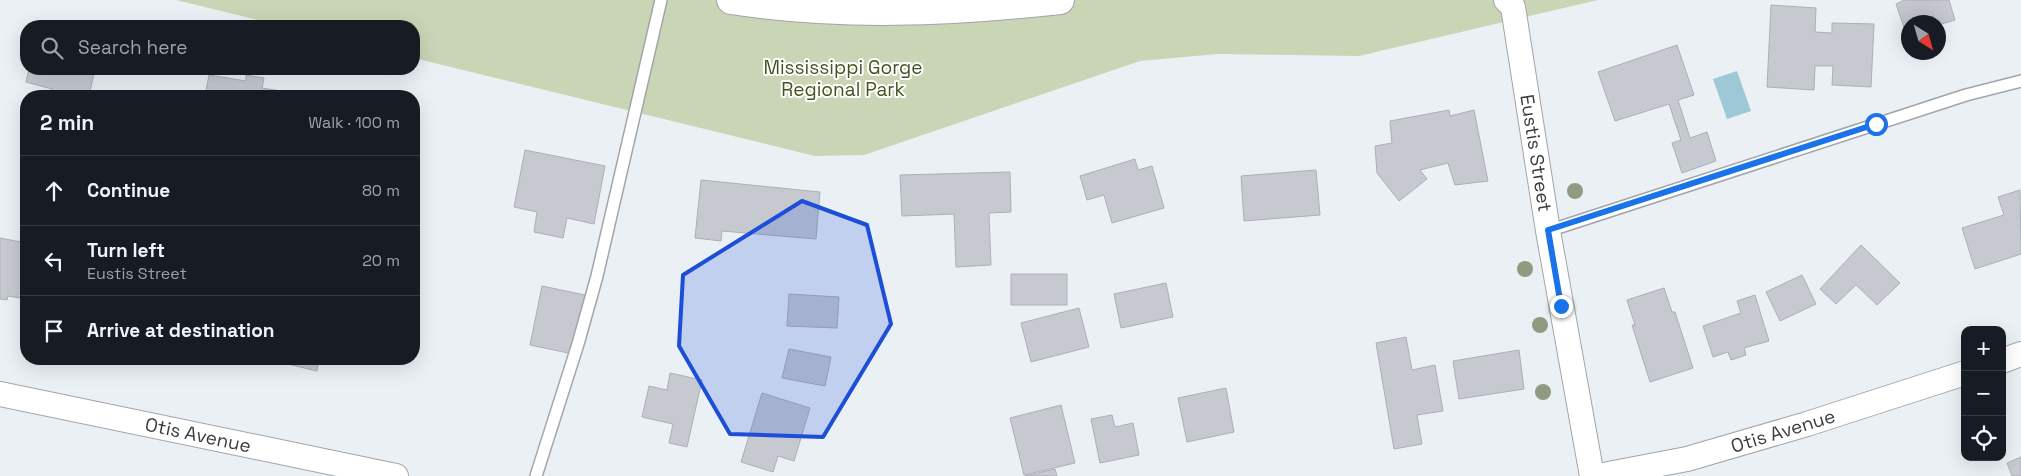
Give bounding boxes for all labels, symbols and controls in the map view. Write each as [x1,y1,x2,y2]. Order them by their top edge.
north arrow [1901,15,1946,60]
search box [20,20,420,75]
icon: search [38,34,66,62]
text: Search here [78,35,188,60]
park label: Mississippi Gorge Regional Park [763,55,923,102]
street label: Eustis Street [1514,93,1558,213]
text: 2 min [40,109,94,136]
text: Walk · 100 m [308,112,400,133]
route start [1865,113,1888,136]
icon: ahead [40,177,68,205]
text: Continue [87,178,170,203]
text: 80 m [362,180,400,201]
text: Turn left [87,238,165,263]
icon: left [40,247,68,275]
text: 20 m [362,250,400,271]
text: Eustis Street [87,263,187,284]
route end [1550,295,1573,318]
icon: arrive [40,317,68,345]
text: Arrive at destination [87,318,275,343]
map controls [1961,326,2006,461]
button: + [1961,326,2006,371]
button: − [1961,371,2006,416]
street label: Otis Avenue [1728,403,1838,459]
street label: Otis Avenue [143,412,253,458]
button: locate [1961,416,2006,461]

